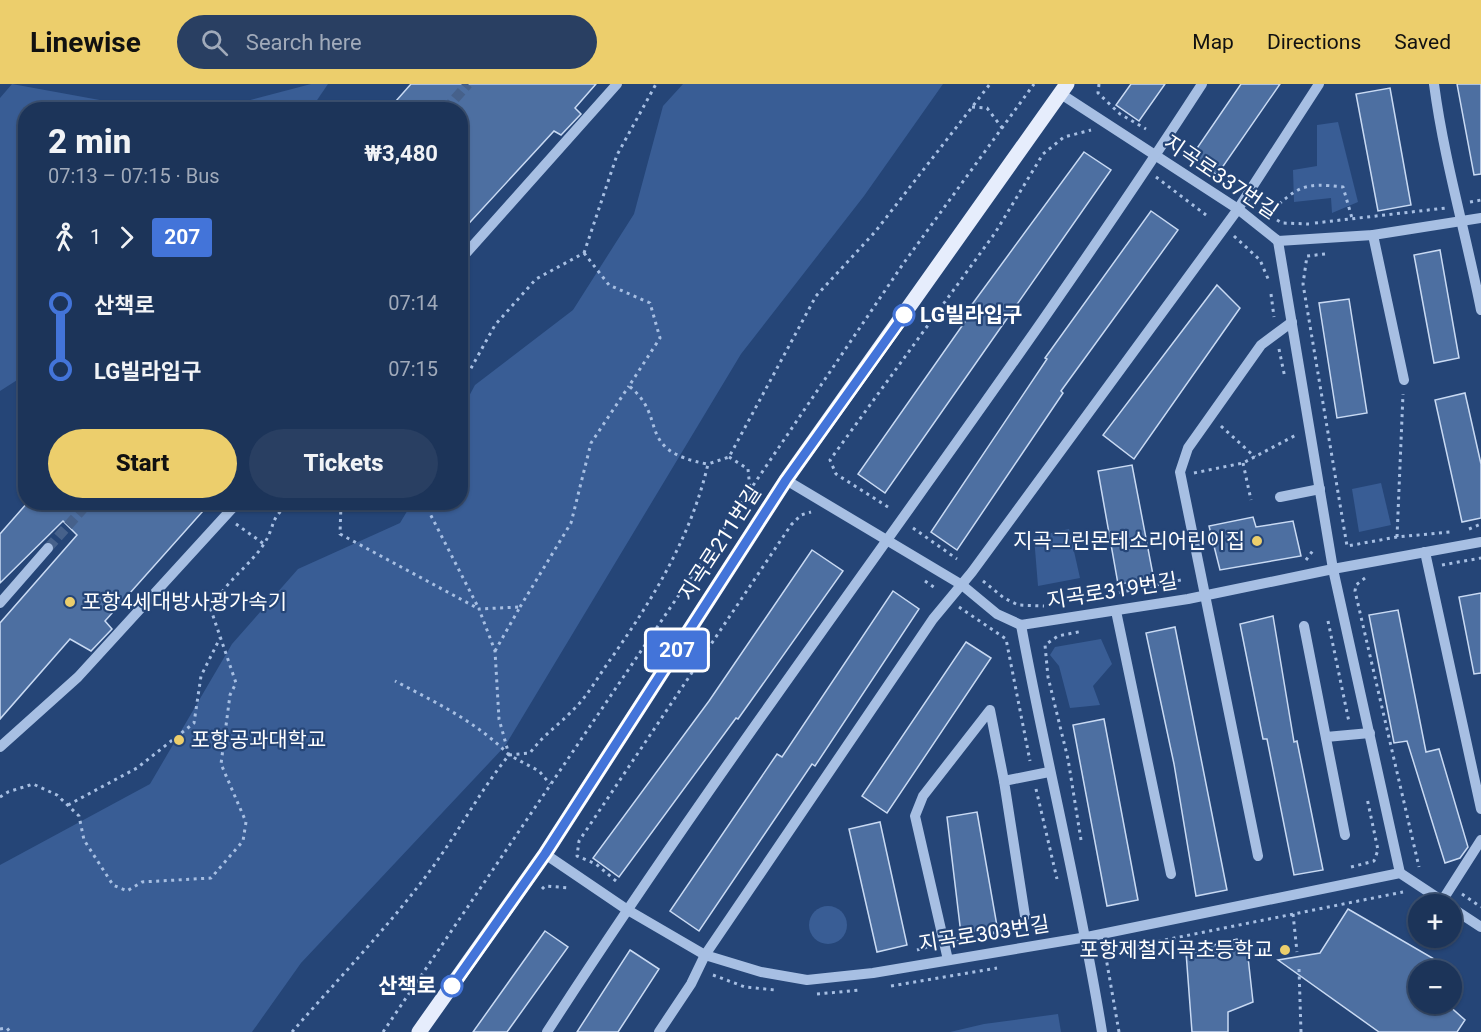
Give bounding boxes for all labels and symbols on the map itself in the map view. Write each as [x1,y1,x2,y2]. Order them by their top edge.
street label: 지곡로337번길 [1160,130,1282,224]
place label: LG빌라입구 [920,303,1022,327]
marker: LG빌라입구 [893,304,915,326]
street label: 지곡로211번길 [674,481,766,605]
place label: 지곡그린몬테소리어린이집 [1013,529,1245,553]
marker: 지곡그린몬테소리어린이집 [1250,534,1264,548]
street label: 지곡로319번길 [1045,569,1179,613]
place label: 포항4세대방사광가속기 [82,590,287,614]
marker: 포항4세대방사광가속기 [63,595,77,609]
line badge: 207 [642,630,712,670]
place label: 포항공과대학교 [191,728,326,752]
marker: 포항공과대학교 [172,733,186,747]
street label: 지곡로303번길 [917,912,1051,956]
place label: 포항제철지곡초등학교 [1080,938,1273,962]
marker: 포항제철지곡초등학교 [1278,943,1292,957]
place label: 산책로 [378,974,436,998]
marker: 산책로 [441,975,463,997]

